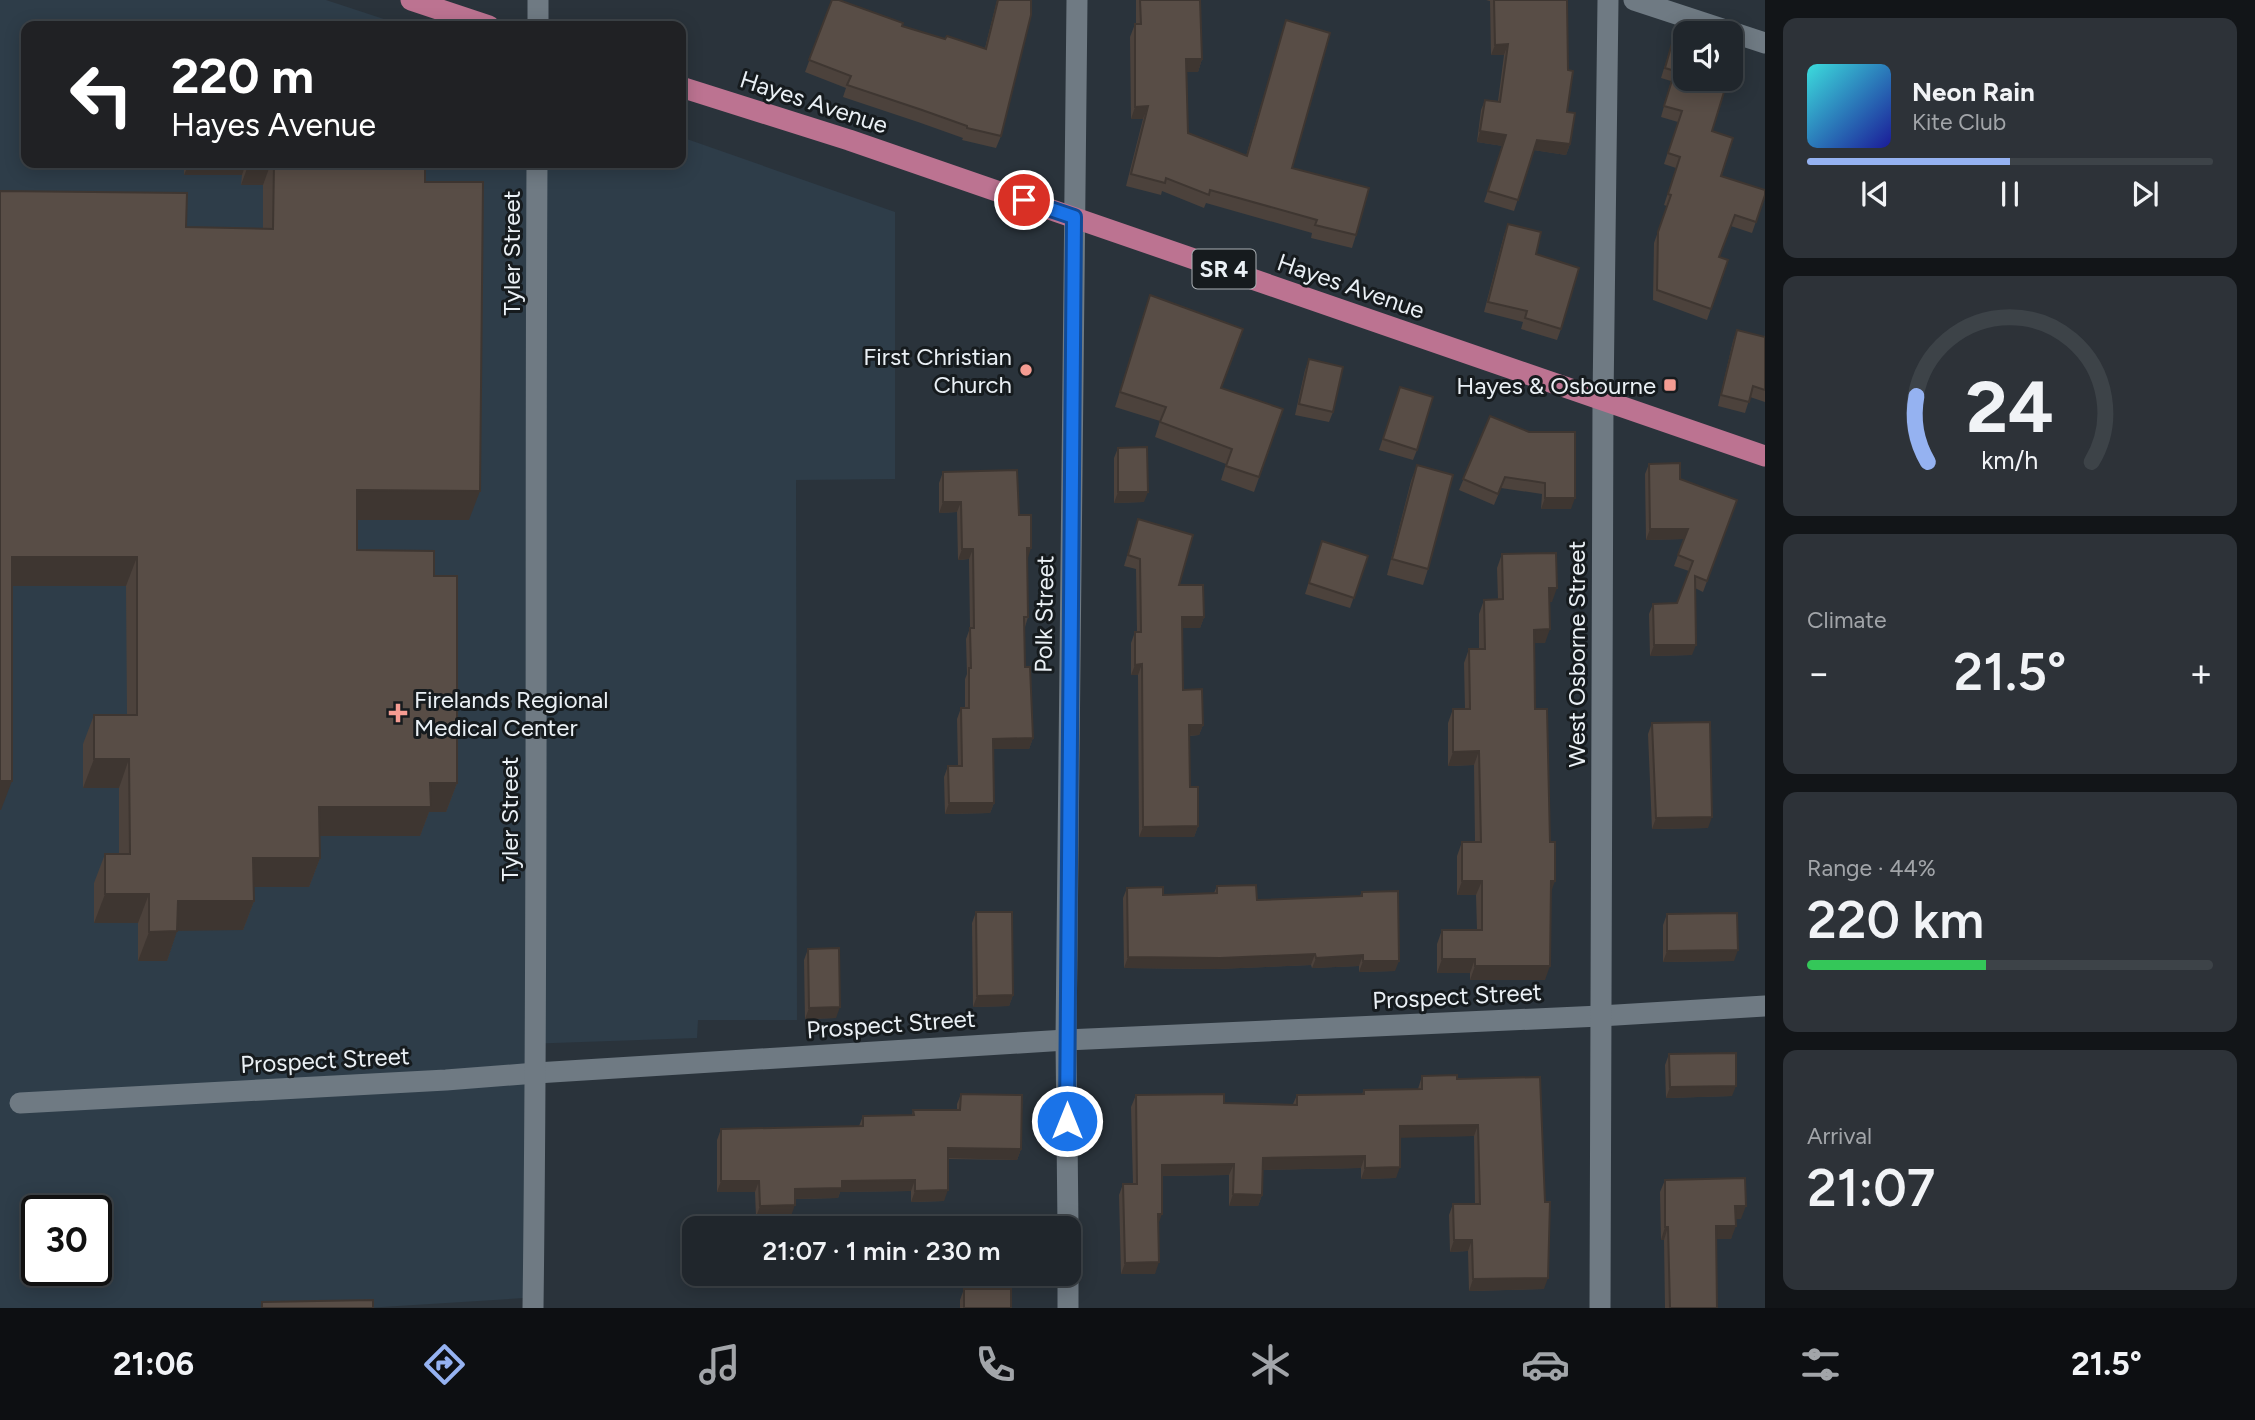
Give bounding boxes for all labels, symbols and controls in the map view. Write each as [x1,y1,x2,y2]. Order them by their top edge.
map controls [1673,21,1743,91]
button: sound [1673,21,1743,91]
text: 220 m [171,46,314,105]
icon: left [56,49,147,140]
street label: Hayes Avenue [736,64,892,140]
text: Neon Rain [1912,76,2035,108]
text: Hayes Avenue [171,106,376,144]
text: Kite Club [1912,108,2006,136]
pin [994,170,1054,230]
icon: previous [1856,175,1894,213]
icon: pause [1991,175,2029,213]
icon: next [2126,175,2164,213]
icon: arrive [1005,181,1043,219]
street label: Tyler Street [497,190,526,316]
street label: Hayes Avenue [1274,247,1428,325]
road number: SR 4 [1192,250,1256,288]
place label: First Christian Church [863,342,1012,399]
marker: First Christian Church [1018,362,1034,378]
text: 24 [1966,363,2054,450]
place label: Hayes & Osbourne [1456,371,1656,400]
marker: Hayes & Osbourne [1662,377,1678,393]
text: km/h [1981,445,2039,475]
street label: West Osborne Street [1562,541,1591,767]
street label: Polk Street [1028,555,1060,673]
text: Climate [1807,606,1886,634]
text: 21.5° [1953,641,2067,703]
text: − [1807,650,1831,696]
text: + [2189,650,2213,696]
place label: Firelands Regional Medical Center [414,685,609,742]
marker: Firelands Regional Medical Center [388,703,408,723]
street label: Tyler Street [495,756,524,882]
text: Range · 44% [1807,854,1936,882]
text: 220 km [1807,889,1984,951]
street label: Prospect Street [1372,977,1542,1015]
street label: Prospect Street [805,1004,977,1044]
street label: Prospect Street [240,1041,410,1079]
position arrow [1030,1084,1104,1158]
text: Arrival [1807,1122,1872,1150]
text: 21:07 [1807,1157,1935,1219]
speed limit sign: 30 [21,1195,112,1286]
text: 21:07 · 1 min · 230 m [762,1235,1001,1267]
icon: directions [420,1340,469,1389]
icon: music [695,1340,744,1389]
icon: phone [971,1340,1020,1389]
icon: climate [1246,1340,1295,1389]
icon: car [1521,1340,1570,1389]
icon: filters [1796,1340,1845,1389]
text: 21:06 [113,1345,194,1383]
text: 21.5° [2071,1345,2142,1383]

